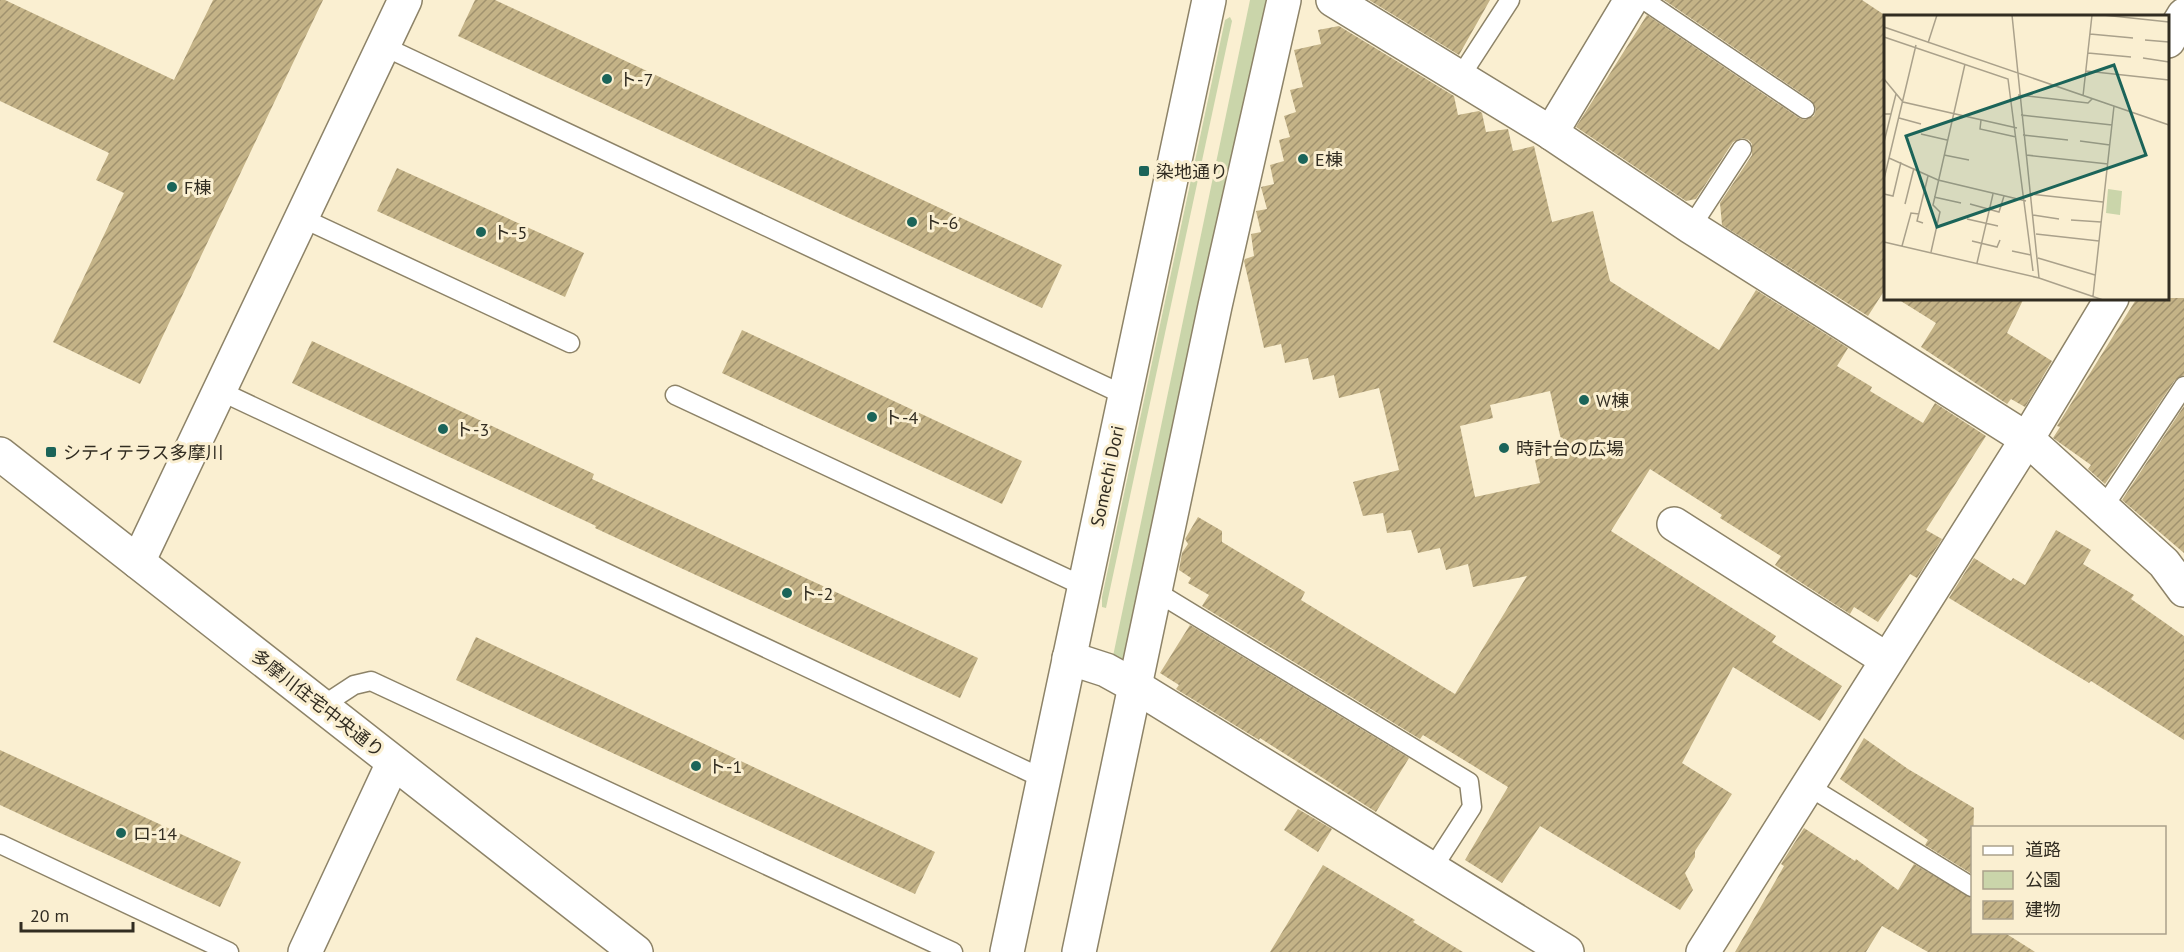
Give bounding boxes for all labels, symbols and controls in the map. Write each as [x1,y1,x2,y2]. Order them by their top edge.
inset map [1884,15,2169,300]
place label: ト-7 [619,68,653,91]
marker: ト-7 [600,72,614,86]
place label: E棟 [1315,148,1343,171]
marker: E棟 [1296,152,1310,166]
place label: 染地通り [1156,160,1228,183]
marker: 染地通り [1137,164,1151,178]
place label: F棟 [184,176,211,199]
marker: F棟 [165,180,179,194]
place label: ト-6 [924,211,958,234]
marker: ト-6 [905,215,919,229]
place label: ト-5 [493,221,527,244]
marker: ト-5 [474,225,488,239]
place label: W棟 [1596,389,1629,412]
marker: W棟 [1577,393,1591,407]
place label: ト-4 [884,406,918,429]
marker: ト-4 [865,410,879,424]
place label: ト-3 [455,418,489,441]
marker: ト-3 [436,422,450,436]
street label: Somechi Dori [1085,423,1129,529]
place label: 時計台の広場 [1516,437,1624,460]
place label: シティテラス多摩川 [63,441,224,464]
marker: 時計台の広場 [1497,441,1511,455]
marker: シティテラス多摩川 [44,445,58,459]
place label: ト-2 [799,582,833,605]
marker: ト-2 [780,586,794,600]
street label: 多摩川住宅中央通り [247,644,389,762]
place label: ト-1 [708,755,742,778]
marker: ト-1 [689,759,703,773]
place label: ロ-14 [133,822,177,845]
marker: ロ-14 [114,826,128,840]
legend [1971,826,2166,934]
text: 道路 [2025,838,2061,861]
text: 公園 [2025,868,2061,891]
scale bar [21,895,134,933]
text: 建物 [2025,898,2061,921]
text: 20 m [30,904,69,927]

